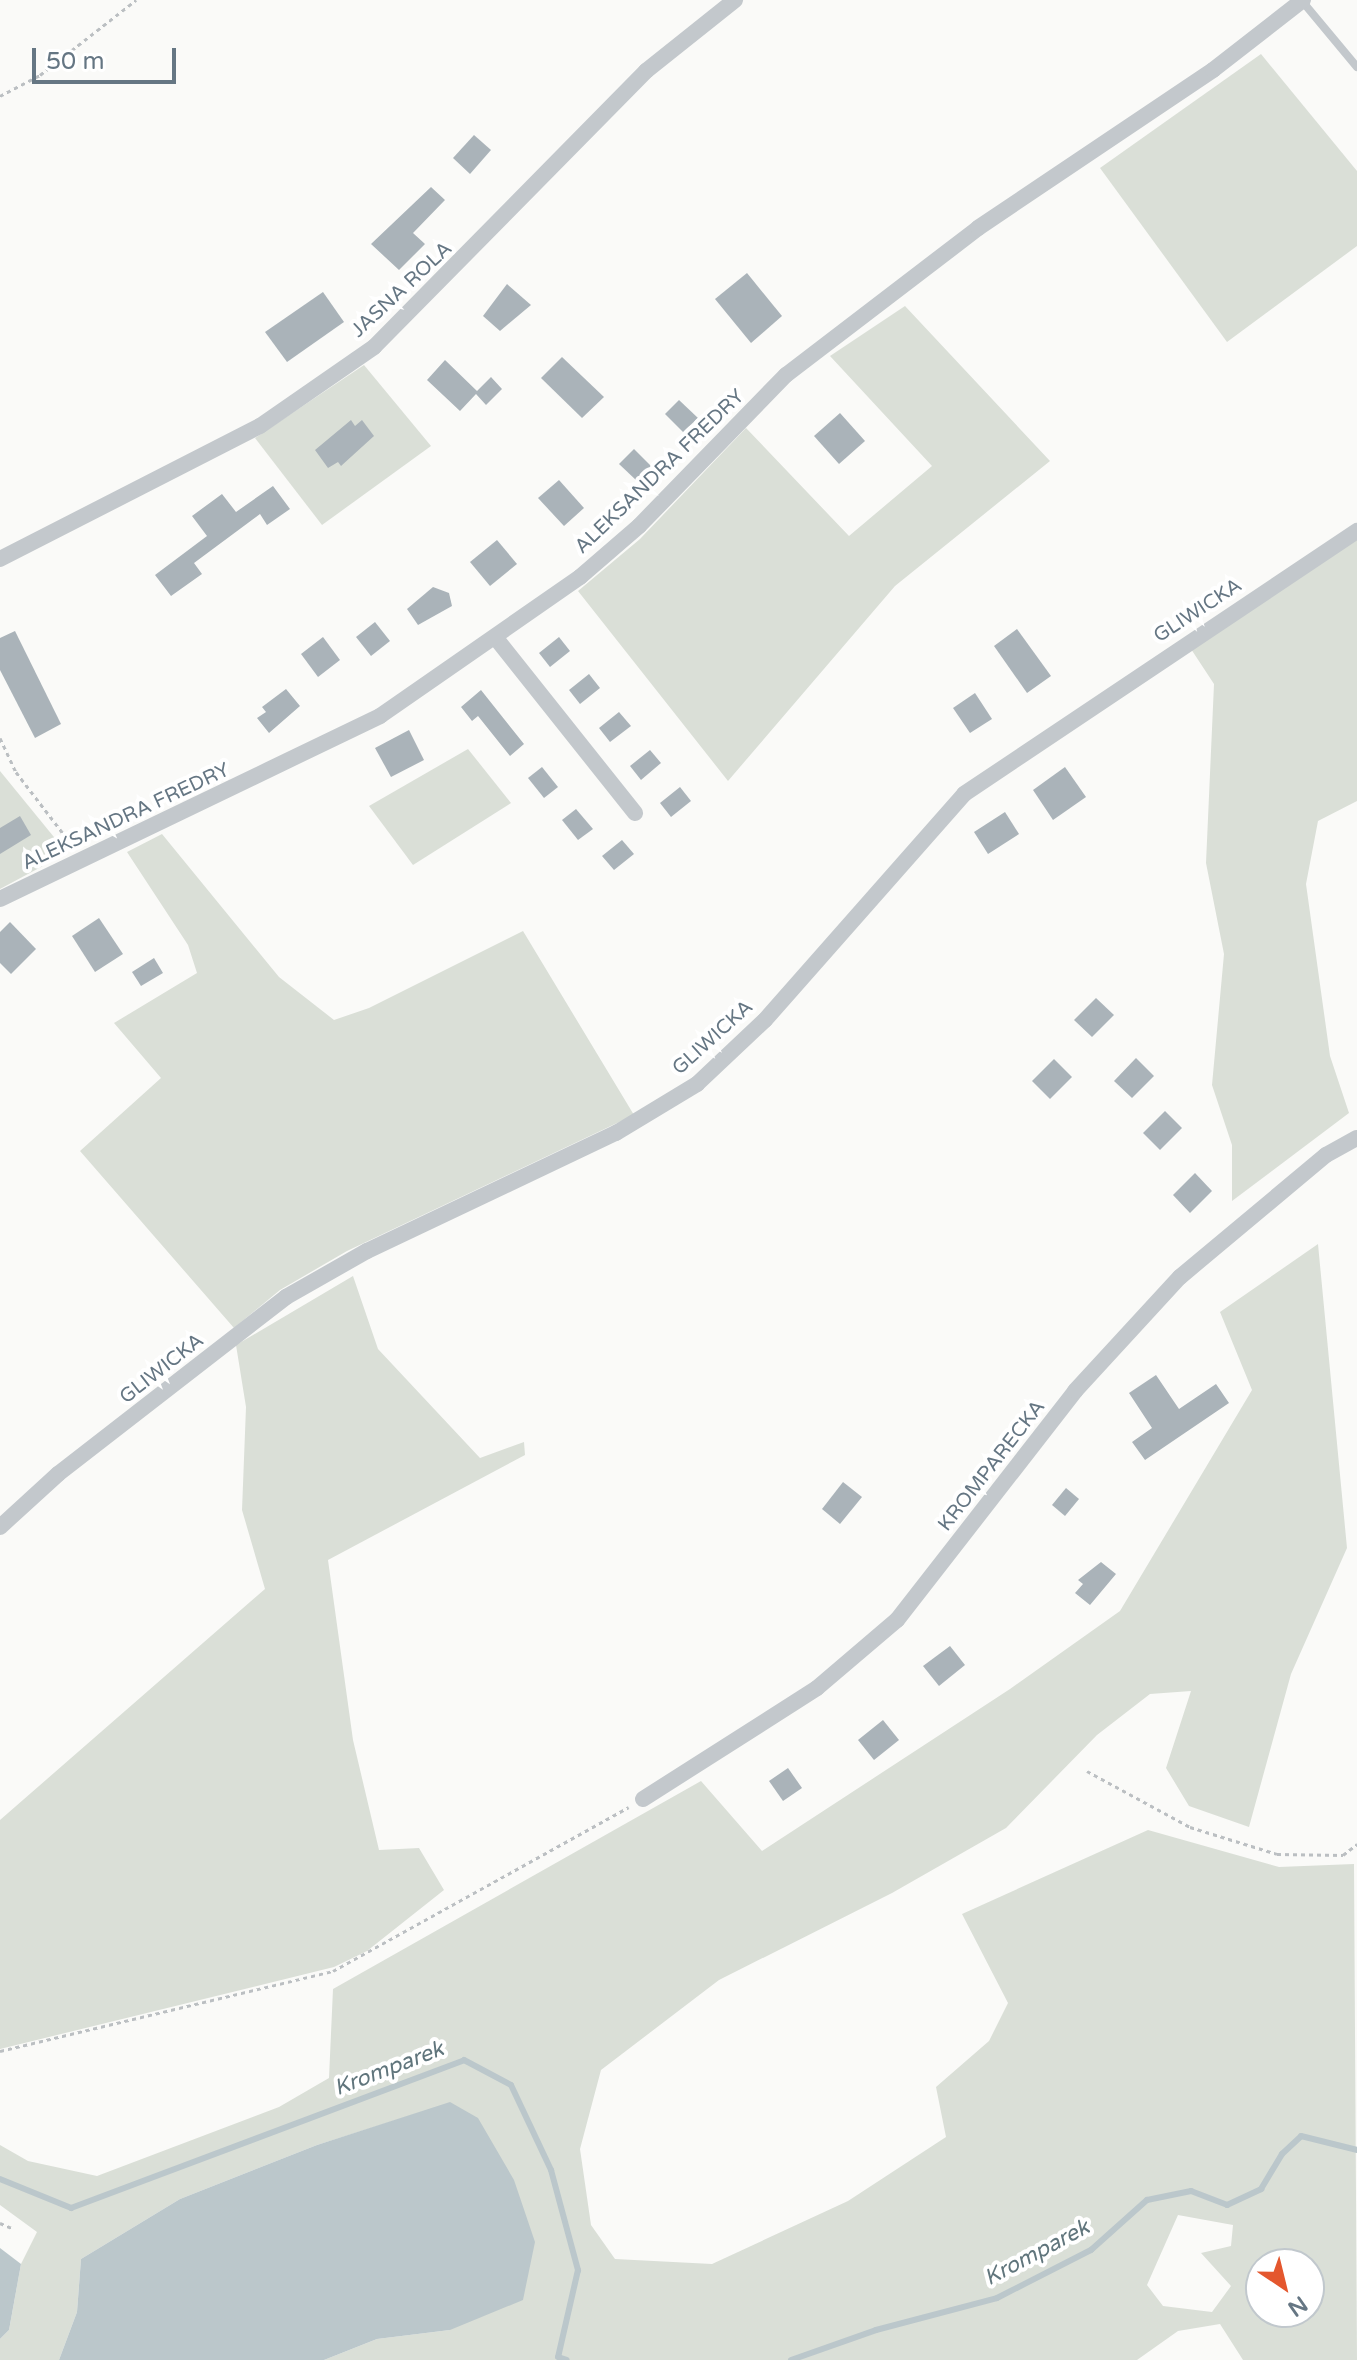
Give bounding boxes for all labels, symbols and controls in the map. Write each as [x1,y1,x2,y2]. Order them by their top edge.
scale bar [36,32,180,82]
text: 50 m [46,47,104,76]
street label: JASNA ROLA [347,237,457,343]
street label: ALEKSANDRA FREDRY [570,385,750,559]
street label: GLIWICKA [1149,574,1247,648]
street label: ALEKSANDRA FREDRY [18,758,234,876]
street label: GLIWICKA [668,996,758,1080]
street label: GLIWICKA [115,1329,209,1409]
street label: KROMPARECKA [933,1396,1051,1536]
water label: Kromparek [330,2036,448,2102]
water label: Kromparek [980,2214,1094,2292]
north arrow [1245,2248,1325,2328]
text: N [1283,2290,1312,2322]

